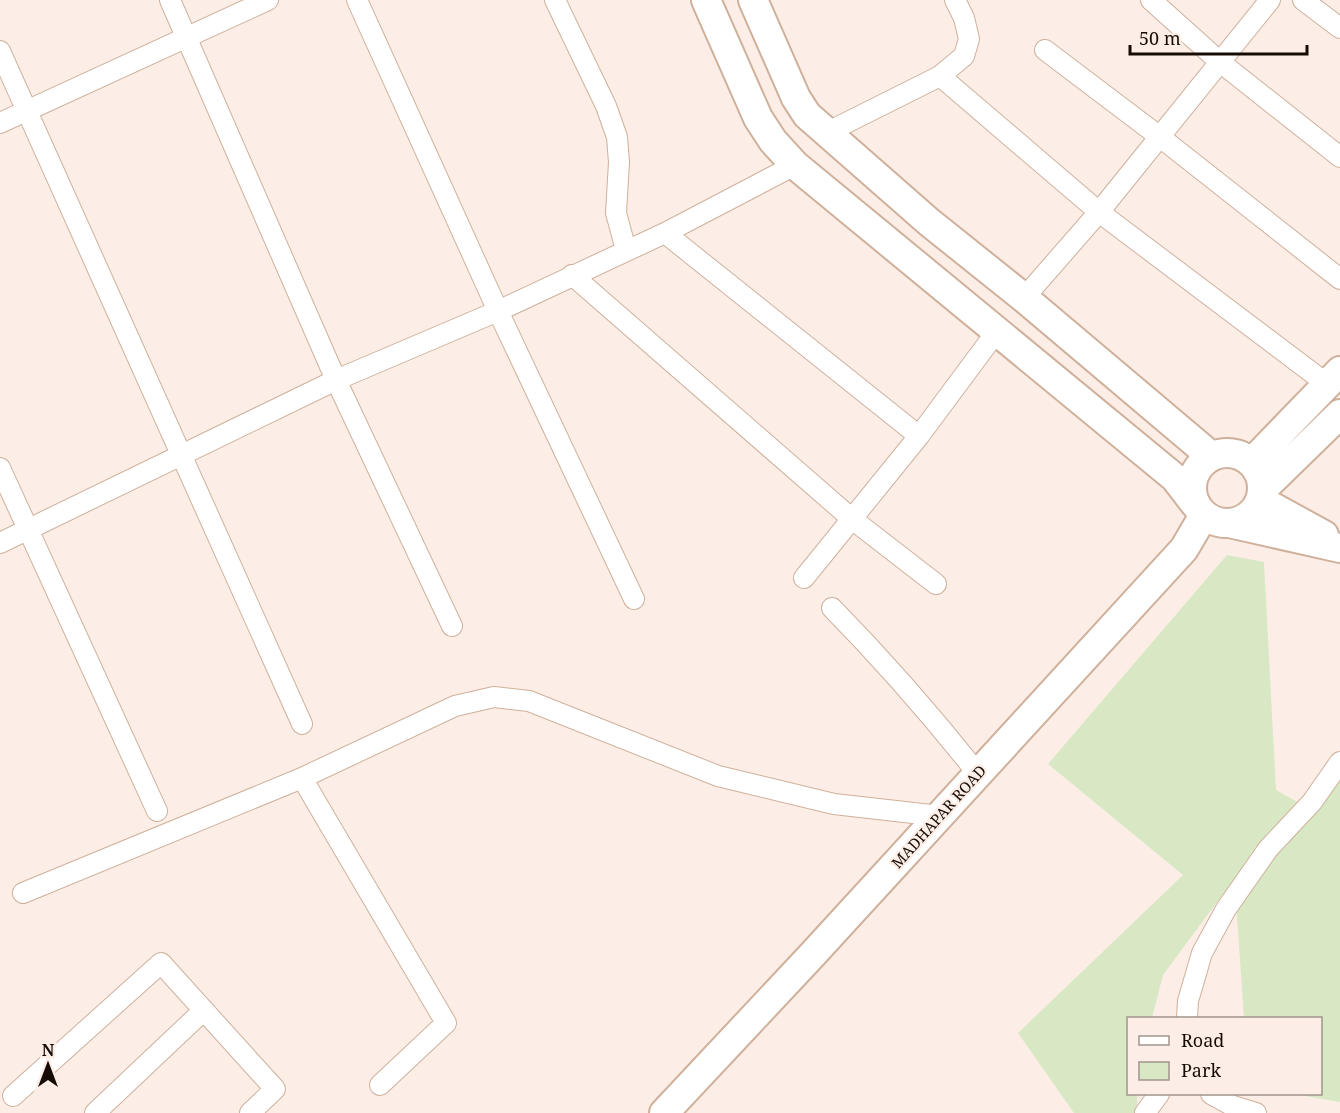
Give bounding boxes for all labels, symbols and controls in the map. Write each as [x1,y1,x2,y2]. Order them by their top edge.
scale bar [1130,18,1307,56]
text: 50 m [1139,26,1181,50]
street label: MADHAPAR ROAD [886,760,990,872]
legend [1127,1017,1322,1095]
text: Road [1181,1028,1224,1052]
north arrow [18,1035,78,1095]
text: N [42,1039,55,1061]
text: Park [1181,1058,1221,1082]

